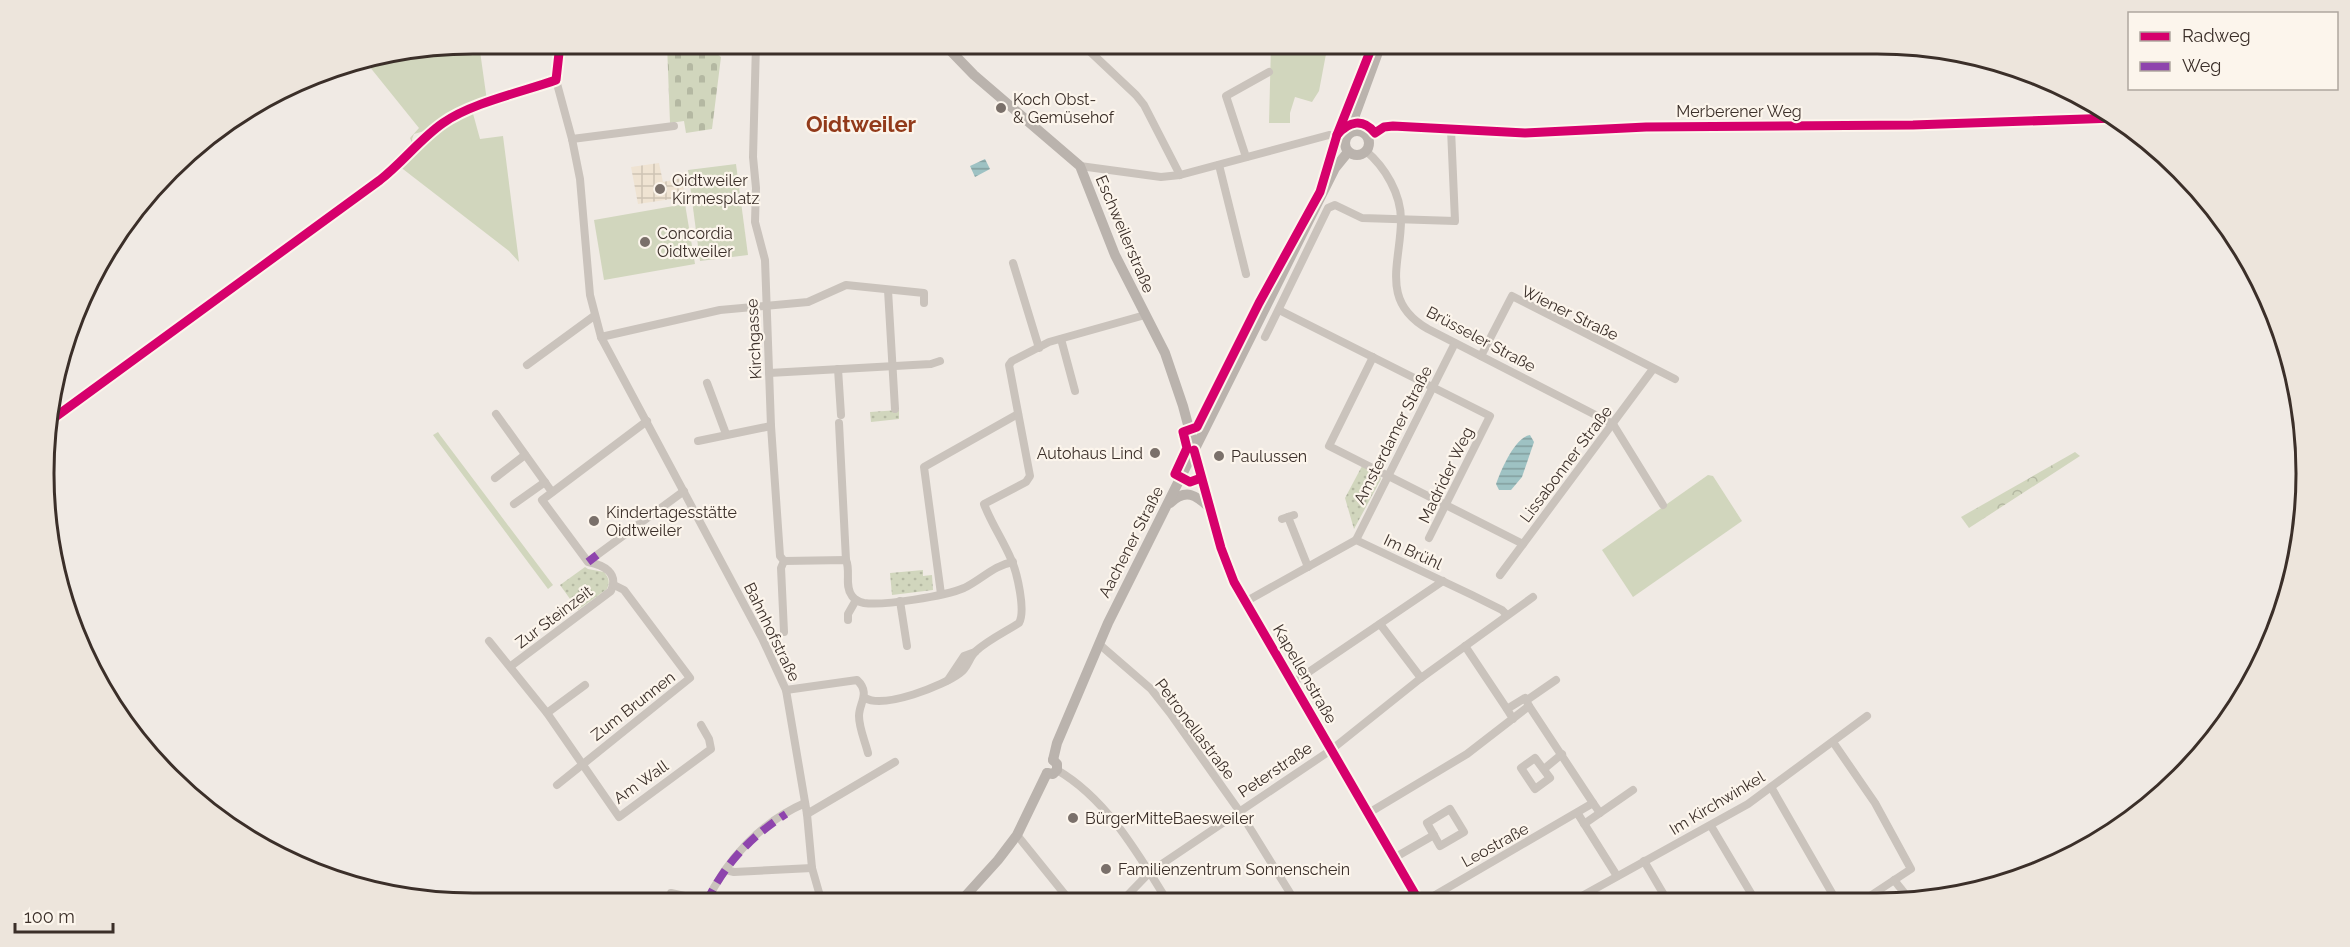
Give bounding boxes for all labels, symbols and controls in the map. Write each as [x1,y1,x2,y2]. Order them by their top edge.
legend [2128,12,2338,90]
text: Radweg [2182,25,2251,46]
text: Weg [2182,55,2221,76]
place label: Koch Obst- & Gemüsehof [1013,90,1115,127]
marker: Koch Obst- & Gemüsehof [994,101,1008,115]
street label: Merberener Weg [1676,102,1802,121]
district label: Oidtweiler [806,111,917,137]
place label: Oidtweiler Kirmesplatz [672,171,759,208]
street label: Eschweilerstraße [1092,172,1158,296]
marker: Oidtweiler Kirmesplatz [653,182,667,196]
place label: Concordia Oidtweiler [657,224,733,261]
marker: Concordia Oidtweiler [638,235,652,249]
street label: Wiener Straße [1519,281,1621,345]
street label: Kirchgasse [742,298,766,380]
street label: Brüsseler Straße [1423,302,1539,376]
street label: Amsterdamer Straße [1350,363,1436,507]
street label: Lissabonner Straße [1516,402,1616,526]
street label: Madrider Weg [1414,424,1478,526]
place label: Autohaus Lind [1037,444,1143,463]
marker: Autohaus Lind [1148,446,1162,460]
place label: Paulussen [1231,447,1307,466]
marker: Paulussen [1212,449,1226,463]
street label: Aachener Straße [1095,483,1167,601]
place label: Kindertagesstätte Oidtweiler [606,503,737,540]
marker: Kindertagesstätte Oidtweiler [587,514,601,528]
street label: Im Brühl [1381,530,1446,574]
street label: Bahnhofstraße [740,579,804,685]
street label: Zur Steinzeit [512,581,597,652]
street label: Kapellenstraße [1269,621,1341,727]
street label: Zum Brunnen [587,667,679,745]
street label: Petronellastraße [1151,675,1239,783]
street label: Peterstraße [1234,738,1316,802]
street label: Am Wall [610,756,673,808]
street label: Im Kirchwinkel [1666,767,1768,839]
place label: BürgerMitteBaesweiler [1085,809,1255,828]
marker: BürgerMitteBaesweiler [1066,811,1080,825]
street label: Leostraße [1458,819,1532,871]
place label: Familienzentrum Sonnenschein [1118,860,1350,879]
marker: Familienzentrum Sonnenschein [1099,862,1113,876]
scale bar [15,896,112,934]
text: 100 m [24,906,75,927]

